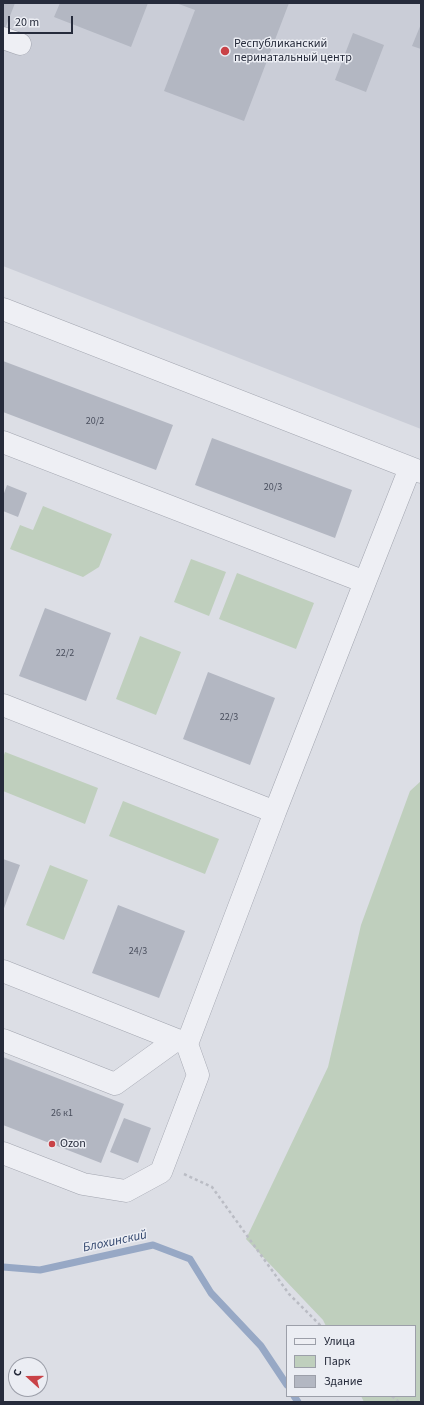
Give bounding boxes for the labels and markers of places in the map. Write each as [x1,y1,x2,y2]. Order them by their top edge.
place label: Республиканский перинатальный центр [234,37,352,65]
marker: Республиканский перинатальный центр [219,45,231,57]
place label: Ozon [60,1137,86,1151]
marker: Ozon [47,1139,57,1149]

